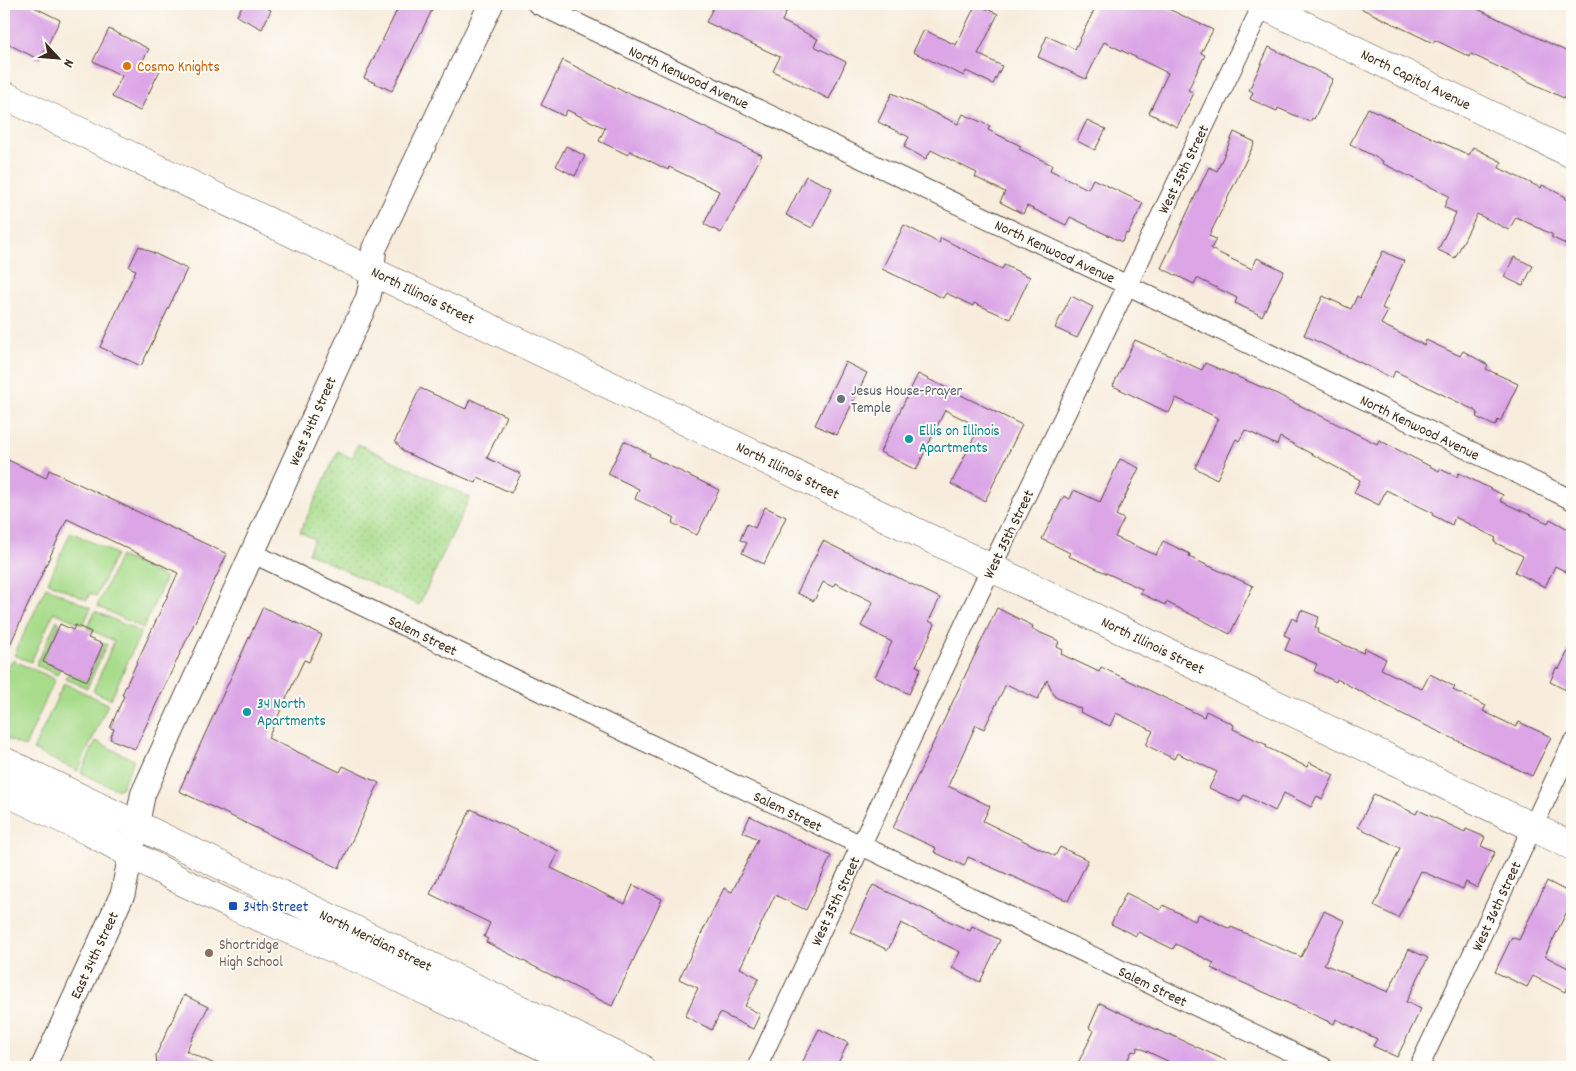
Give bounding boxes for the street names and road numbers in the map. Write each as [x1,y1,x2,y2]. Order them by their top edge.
street label: North Kenwood Avenue [624,41,752,117]
street label: North Capitol Avenue [1356,45,1474,117]
street label: West 35th Street [1154,121,1216,218]
street label: North Kenwood Avenue [990,215,1118,291]
street label: North Illinois Street [367,262,478,332]
street label: West 34th Street [284,373,344,470]
street label: North Kenwood Avenue [1356,390,1483,467]
street label: North Illinois Street [732,437,843,507]
street label: West 35th Street [979,486,1041,583]
street label: Salem Street [384,611,461,663]
street label: North Illinois Street [1097,612,1208,682]
street label: Salem Street [749,787,826,839]
street label: West 35th Street [806,853,867,950]
street label: West 36th Street [1467,858,1528,955]
street label: North Meridian Street [315,905,436,979]
street label: East 34th Street [66,908,126,1003]
street label: Salem Street [1114,962,1191,1014]

